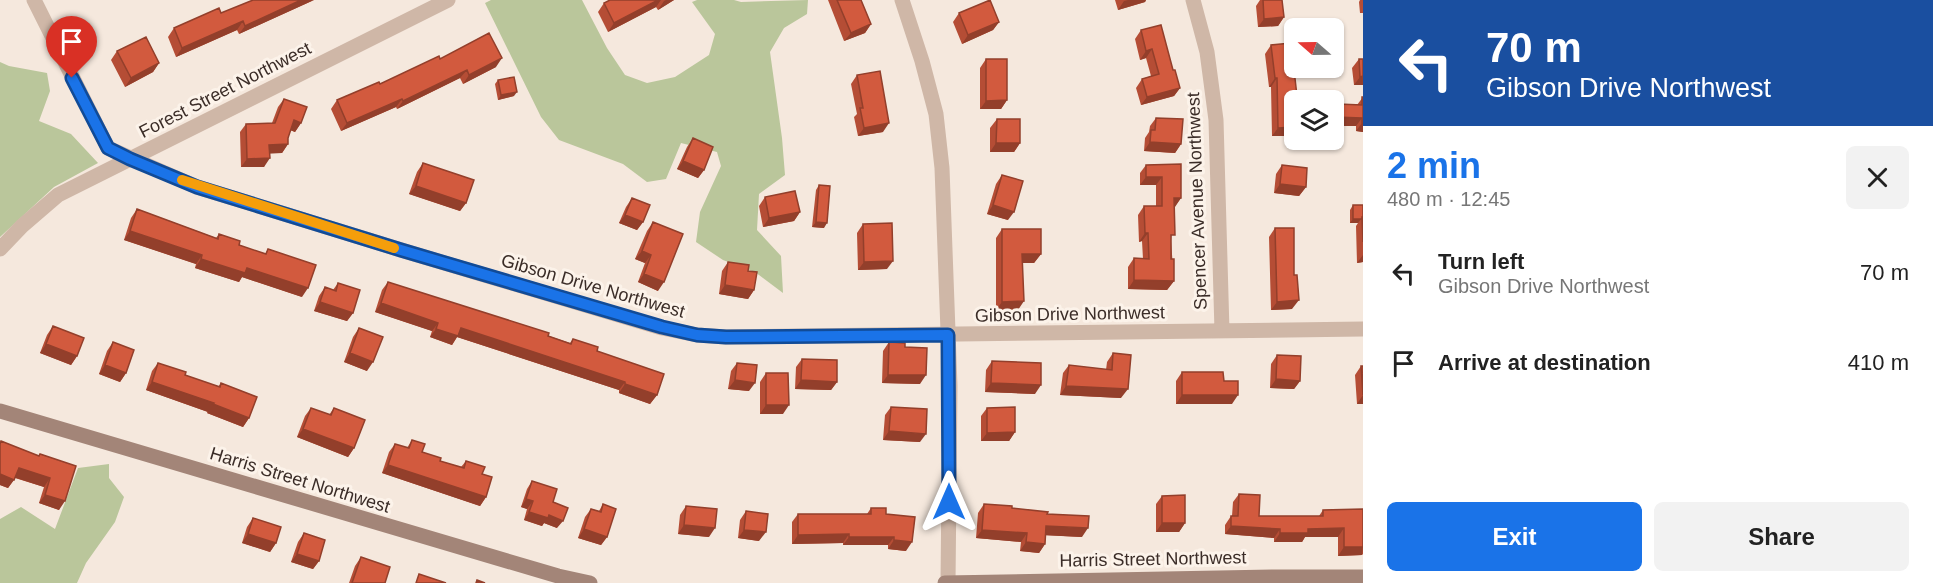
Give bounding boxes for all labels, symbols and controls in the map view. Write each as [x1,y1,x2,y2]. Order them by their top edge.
pin [46,16,97,78]
north arrow [1284,18,1344,78]
map controls [1284,18,1344,150]
icon: left [1387,24,1465,102]
text: 70 m [1486,24,1582,71]
icon: arrive [55,25,88,58]
street label: Forest Street Northwest [136,38,314,142]
text: Gibson Drive Northwest [1486,73,1771,103]
button: layers [1284,90,1344,150]
street label: Spencer Avenue Northwest [1183,92,1211,310]
text: 2 min [1387,145,1481,186]
button: close [1846,146,1909,209]
text: 480 m · 12:45 [1387,188,1510,210]
text: Turn left [1438,249,1524,274]
street label: Gibson Drive Northwest [499,250,687,322]
icon: left [1387,257,1420,290]
text: 70 m [1860,260,1909,285]
text: Gibson Drive Northwest [1438,275,1649,297]
street label: Gibson Drive Northwest [975,302,1165,326]
icon: arrive [1387,347,1420,380]
text: Arrive at destination [1438,350,1651,375]
text: 410 m [1848,350,1909,375]
street label: Harris Street Northwest [208,443,392,517]
position arrow [917,470,981,534]
button: Exit [1387,502,1642,571]
button: Share [1654,502,1909,571]
street label: Harris Street Northwest [1059,547,1247,571]

